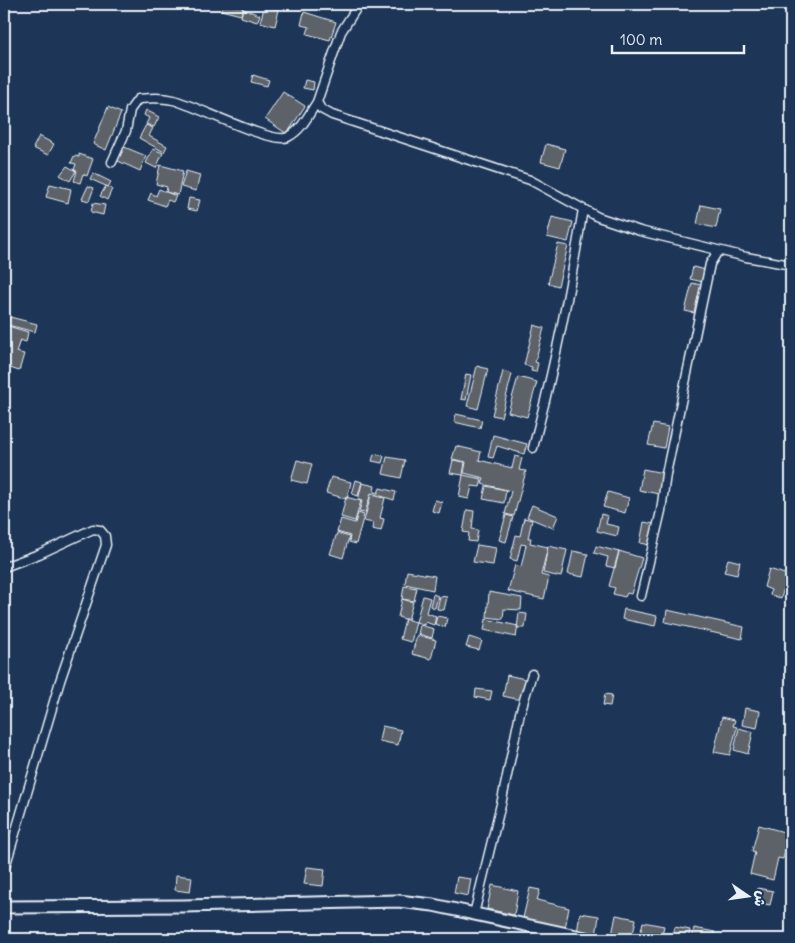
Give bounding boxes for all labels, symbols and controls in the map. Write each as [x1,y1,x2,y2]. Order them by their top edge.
scale bar [612,22,745,54]
text: 100 m [620,30,662,49]
north arrow [722,870,772,920]
text: ش [750,889,771,908]

